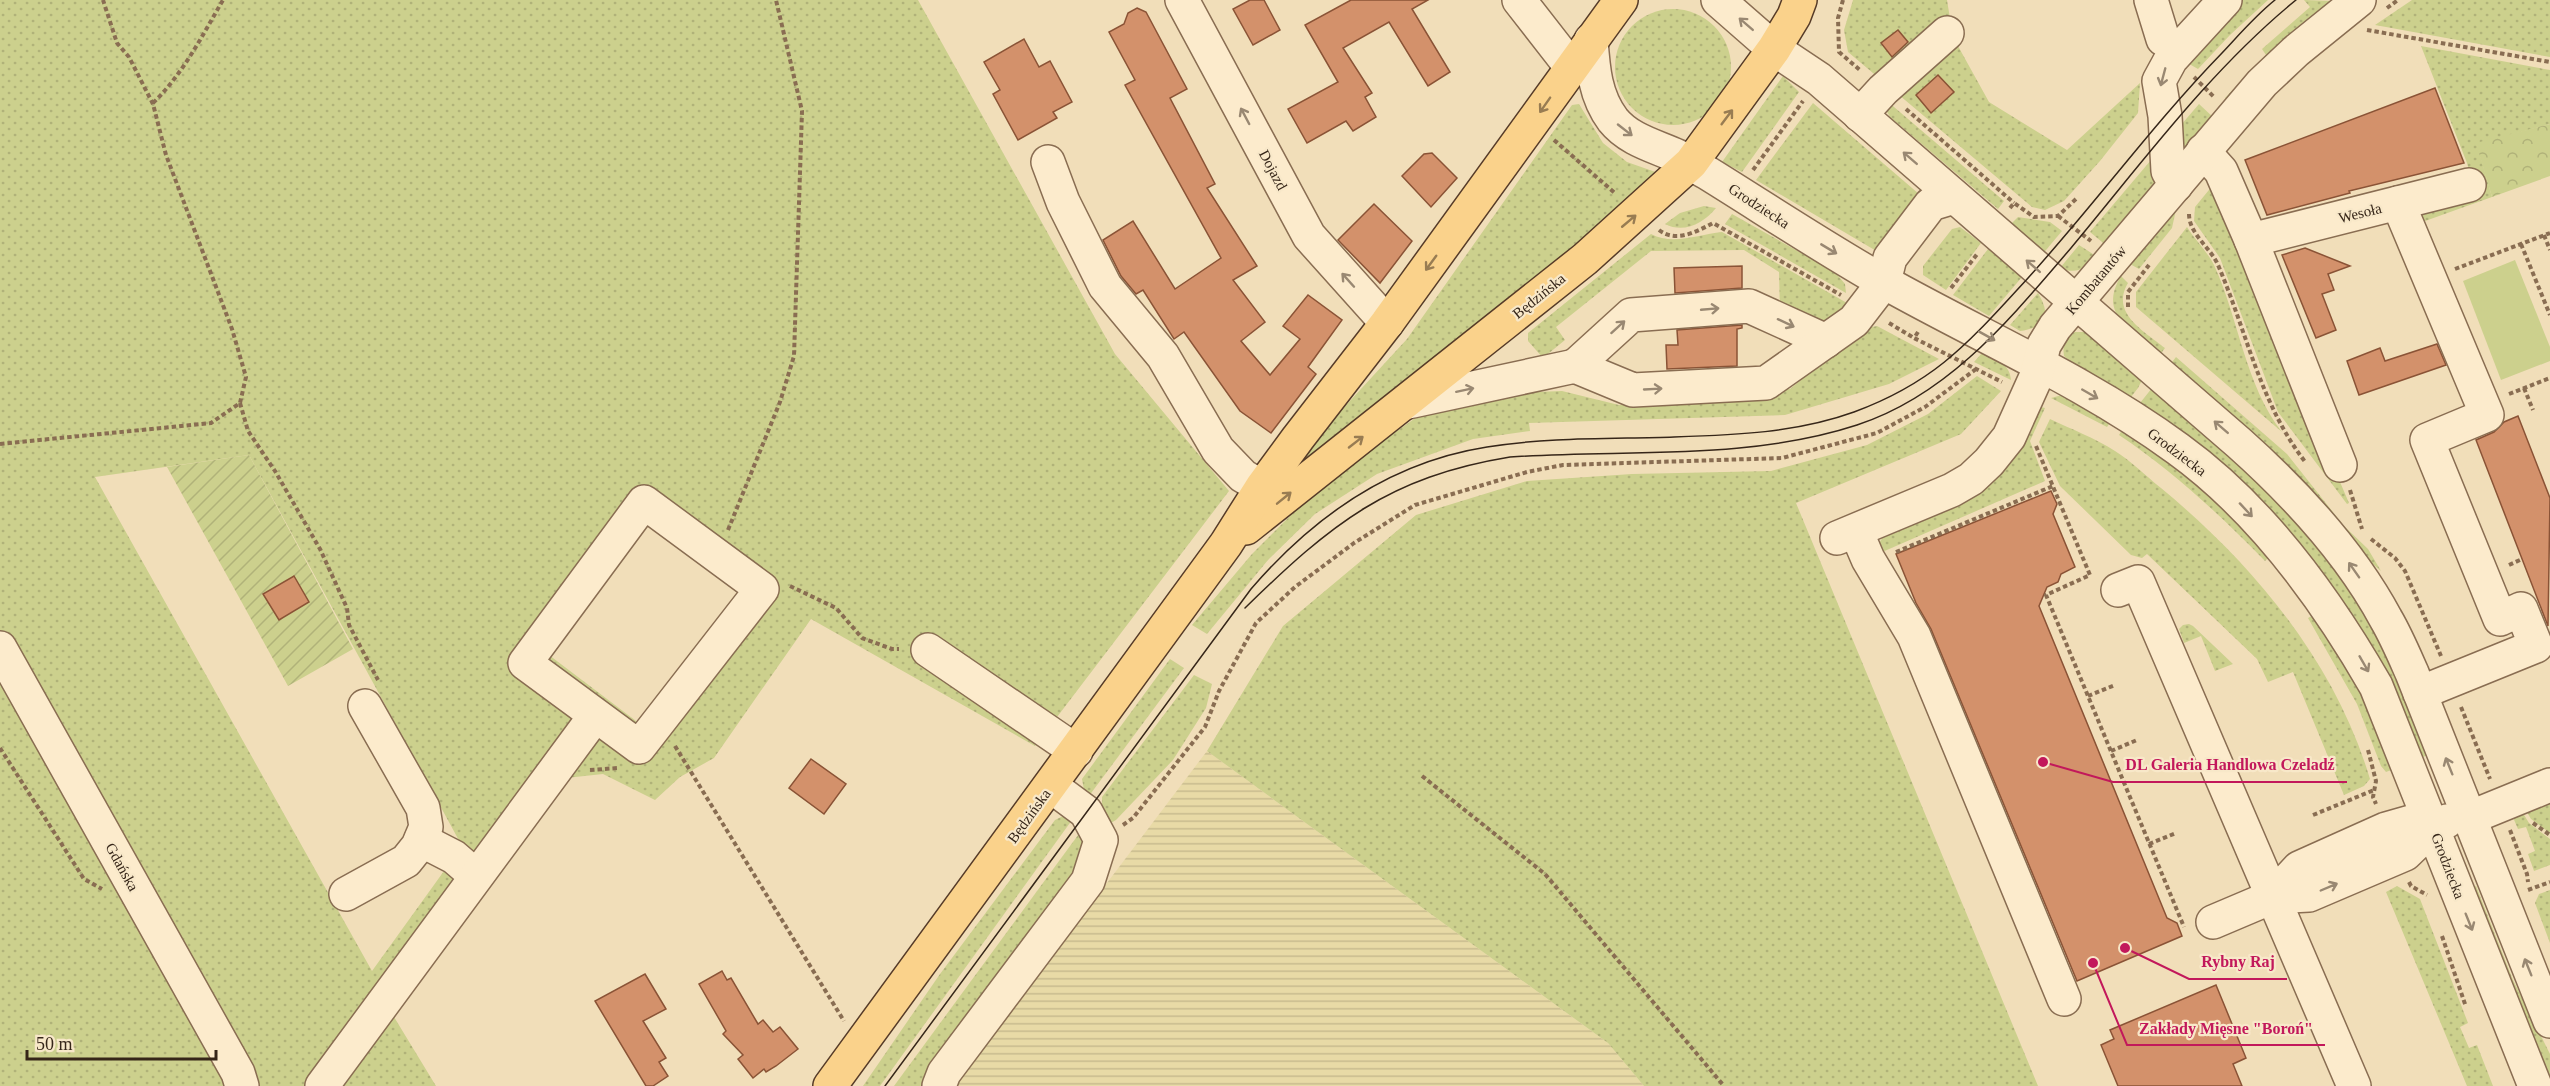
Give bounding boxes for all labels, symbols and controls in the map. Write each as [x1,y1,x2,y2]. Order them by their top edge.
one-way arrow [1739,17,1754,31]
one-way arrow [2156,67,2168,86]
one-way arrow [1539,97,1551,113]
one-way arrow [1239,108,1251,125]
one-way arrow [1720,109,1733,125]
one-way arrow [1617,124,1633,137]
street label: Dojazd [1256,147,1290,193]
one-way arrow [1903,151,1918,165]
street label: Grodziecka [1726,180,1793,232]
street label: Wesoła [2337,200,2384,226]
one-way arrow [1621,214,1636,228]
street label: Kombatantów [2063,242,2130,318]
one-way arrow [1820,244,1837,256]
one-way arrow [1425,255,1437,271]
one-way arrow [2026,259,2041,273]
street label: Będzińska [1510,270,1569,322]
one-way arrow [1341,273,1355,288]
one-way arrow [1699,303,1719,314]
one-way arrow [1776,317,1794,329]
one-way arrow [1610,320,1625,334]
one-way arrow [1978,330,1995,342]
one-way arrow [1455,383,1474,395]
one-way arrow [1643,383,1663,394]
one-way arrow [2081,388,2098,400]
one-way arrow [2214,420,2229,434]
street label: Grodziecka [2145,425,2210,479]
one-way arrow [1347,436,1363,448]
one-way arrow [1276,491,1292,504]
one-way arrow [2239,502,2253,517]
one-way arrow [2348,562,2360,578]
one-way arrow [2358,655,2370,672]
callout: DL Galeria Handlowa Czeladź [2113,748,2347,782]
text: DL Galeria Handlowa Czeladź [2125,756,2335,773]
one-way arrow [2443,757,2454,776]
street label: Będzińska [1004,786,1054,846]
street label: Grodziecka [2428,831,2468,901]
street label: Gdańska [102,840,142,894]
one-way arrow [2319,881,2337,892]
one-way arrow [2464,913,2475,931]
callout: Rybny Raj [2189,945,2287,979]
text: Rybny Raj [2201,953,2275,971]
one-way arrow [2522,958,2533,977]
callout: Zakłady Mięsne "Boroń" [2127,1011,2325,1045]
text: Zakłady Mięsne "Boroń" [2139,1020,2313,1038]
scale bar [27,1023,216,1061]
text: 50 m [36,1034,73,1054]

